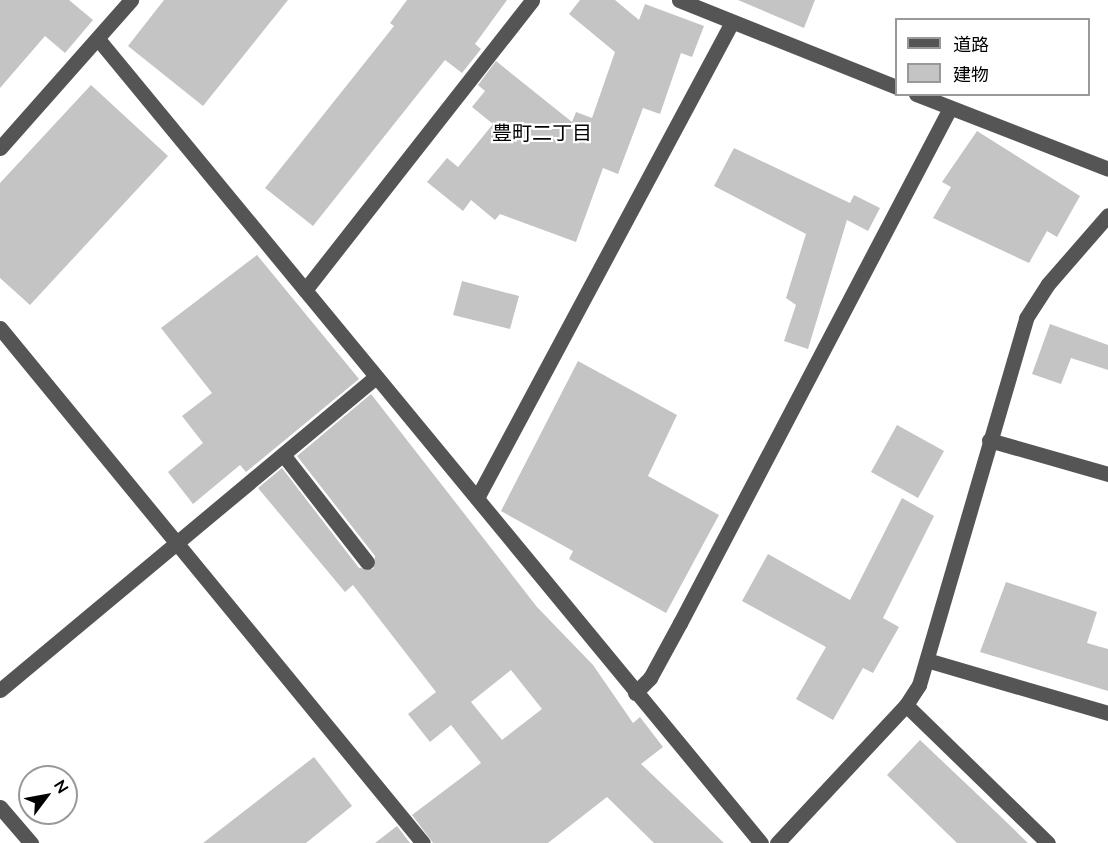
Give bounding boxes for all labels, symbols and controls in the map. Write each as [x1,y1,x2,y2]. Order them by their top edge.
legend [895,18,1090,96]
text: 道路 [953,33,989,56]
text: 建物 [953,63,989,86]
district label: 豊町二丁目 [492,120,592,144]
north arrow [18,765,78,825]
text: N [50,776,73,797]

